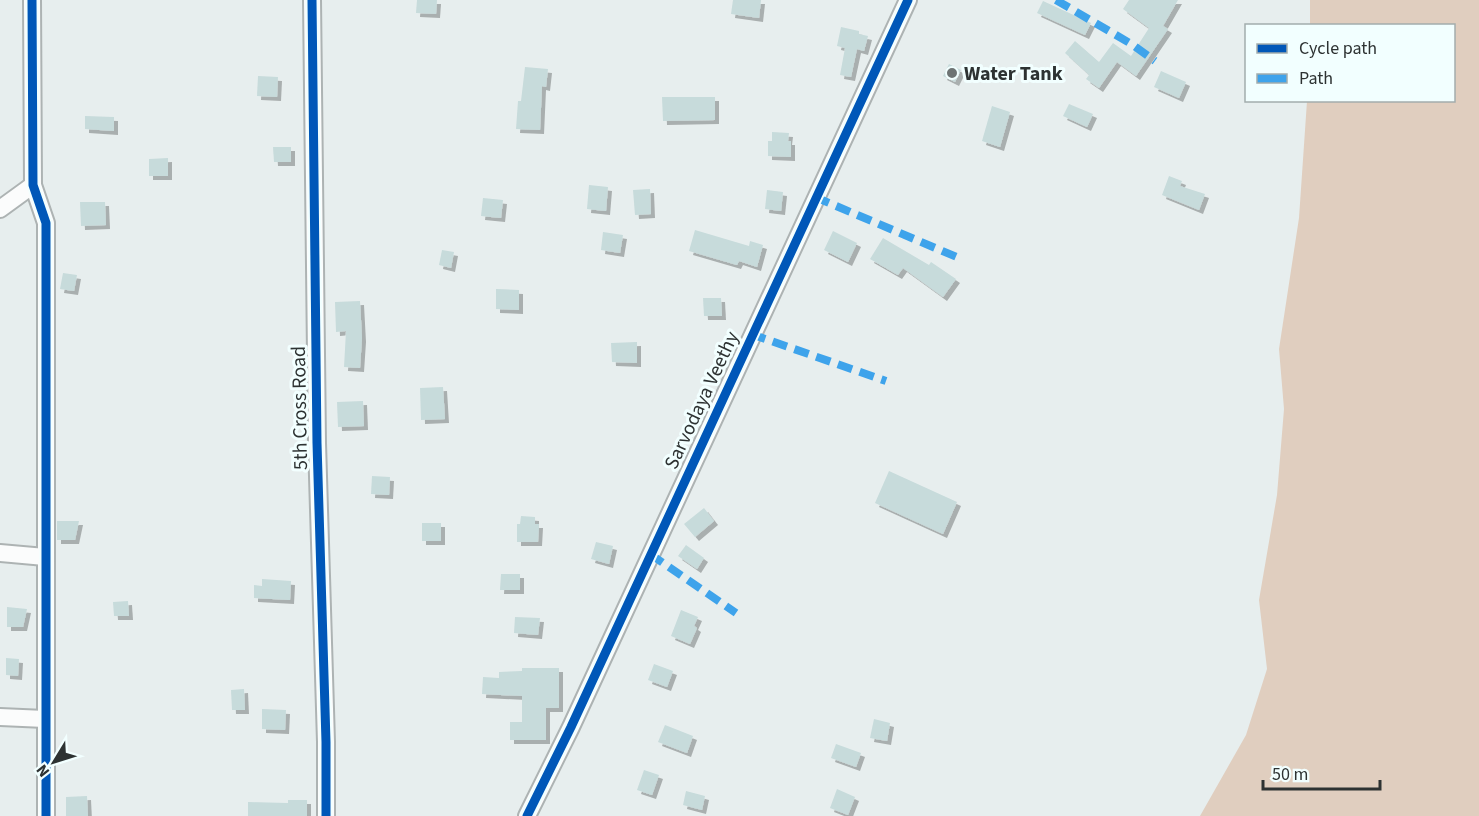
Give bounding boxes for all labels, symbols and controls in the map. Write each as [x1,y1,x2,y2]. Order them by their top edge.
legend [1245,24,1455,102]
text: Cycle path [1299,36,1377,61]
place label: Water Tank [964,60,1063,88]
marker: Water Tank [945,66,959,80]
text: Path [1299,66,1333,91]
street label: Sarvodaya Veethy [658,326,746,474]
street label: 5th Cross Road [285,346,315,470]
north arrow [24,732,84,792]
scale bar [1263,753,1380,791]
text: N [31,760,55,782]
text: 50 m [1272,762,1308,787]

